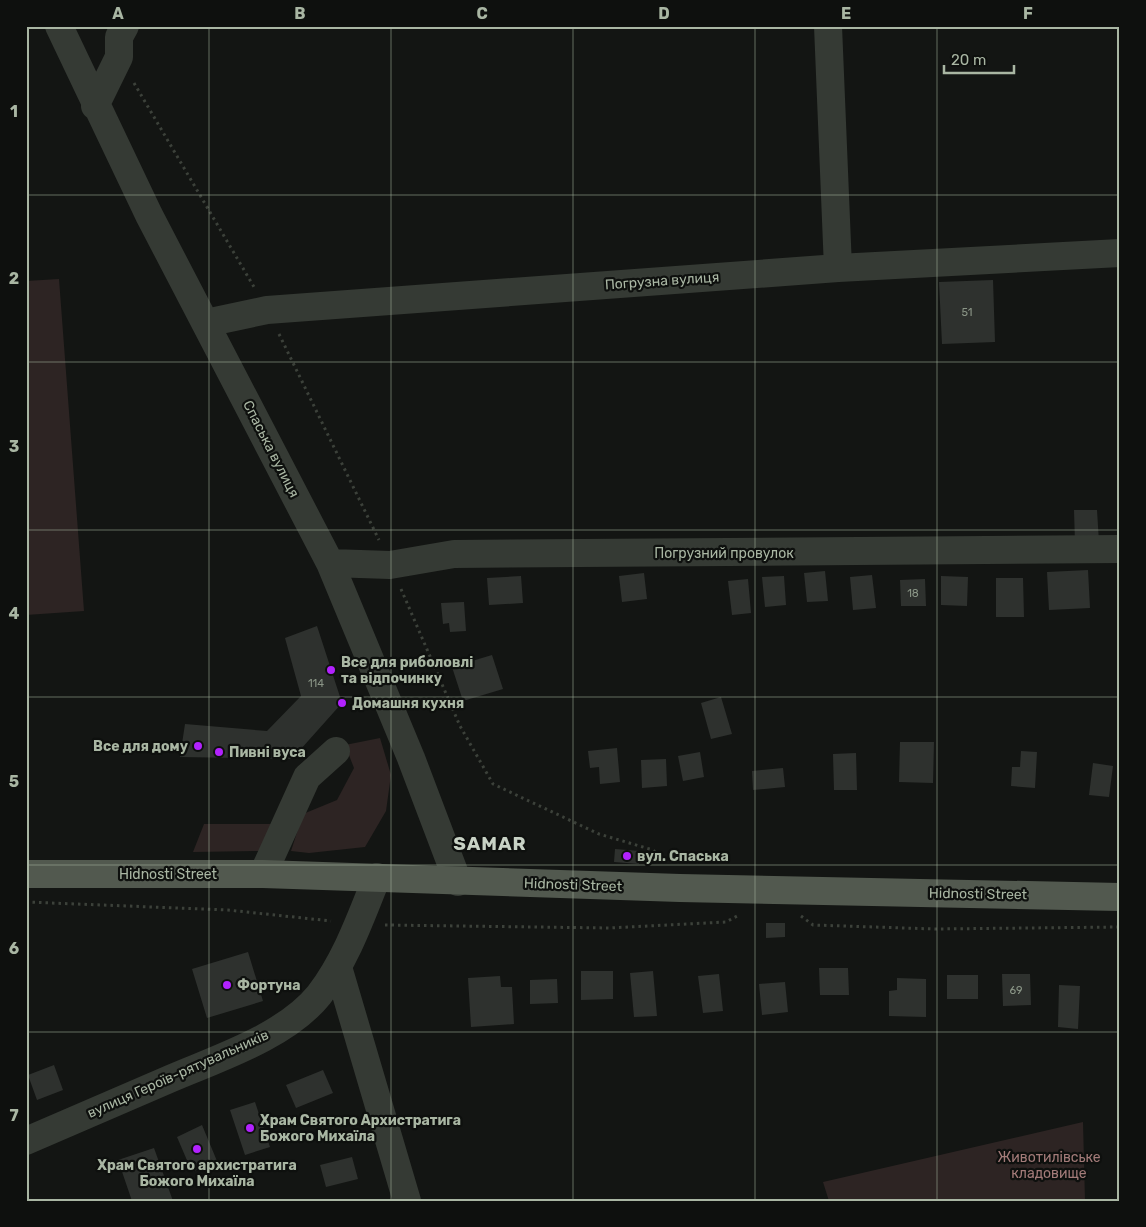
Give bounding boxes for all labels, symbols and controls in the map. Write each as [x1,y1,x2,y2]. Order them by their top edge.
text: A [112,4,124,23]
text: B [294,4,306,23]
text: C [476,4,488,23]
text: D [658,4,670,23]
text: E [841,4,851,23]
text: F [1023,4,1033,23]
scale bar [944,42,1014,74]
text: 20 m [951,51,986,69]
text: 1 [10,102,18,121]
text: 2 [9,269,19,288]
street label: Погрузна вулиця [604,269,720,293]
house number: 51 [961,306,973,319]
street label: Спаська вулиця [239,398,303,500]
text: 3 [9,437,19,456]
street label: Погрузний провулок [654,545,794,562]
house number: 18 [907,587,919,600]
text: 4 [9,604,20,623]
place label: Все для риболовлі та відпочинку [341,654,473,687]
marker: Все для риболовлі та відпочинку [325,664,337,676]
house number: 114 [308,677,324,690]
place label: Домашня кухня [352,695,464,712]
marker: Домашня кухня [336,697,348,709]
place label: Все для дому [93,738,189,755]
marker: Все для дому [192,740,204,752]
place label: Пивні вуса [229,744,306,761]
marker: Пивні вуса [213,746,225,758]
text: 5 [9,772,19,791]
district label: SAMAR [453,832,527,855]
place label: вул. Спаська [637,848,729,865]
marker: вул. Спаська [621,850,633,862]
street label: Hidnosti Street [119,866,218,883]
street label: Hidnosti Street [524,875,623,895]
street label: Hidnosti Street [929,885,1028,903]
text: 6 [9,939,19,958]
place label: Фортуна [237,977,301,994]
marker: Фортуна [221,979,233,991]
house number: 69 [1009,984,1023,997]
street label: вулиця Героїв-рятувальників [85,1026,271,1122]
text: 7 [9,1106,19,1125]
place label: Храм Святого Архистратига Божого Михаїла [260,1112,461,1145]
marker: Храм Святого Архистратига Божого Михаїла [244,1122,256,1134]
marker: Храм Святого архистратига Божого Михаїла [191,1143,203,1155]
park label: Животилівське кладовище [997,1149,1101,1182]
place label: Храм Святого архистратига Божого Михаїла [97,1157,297,1190]

